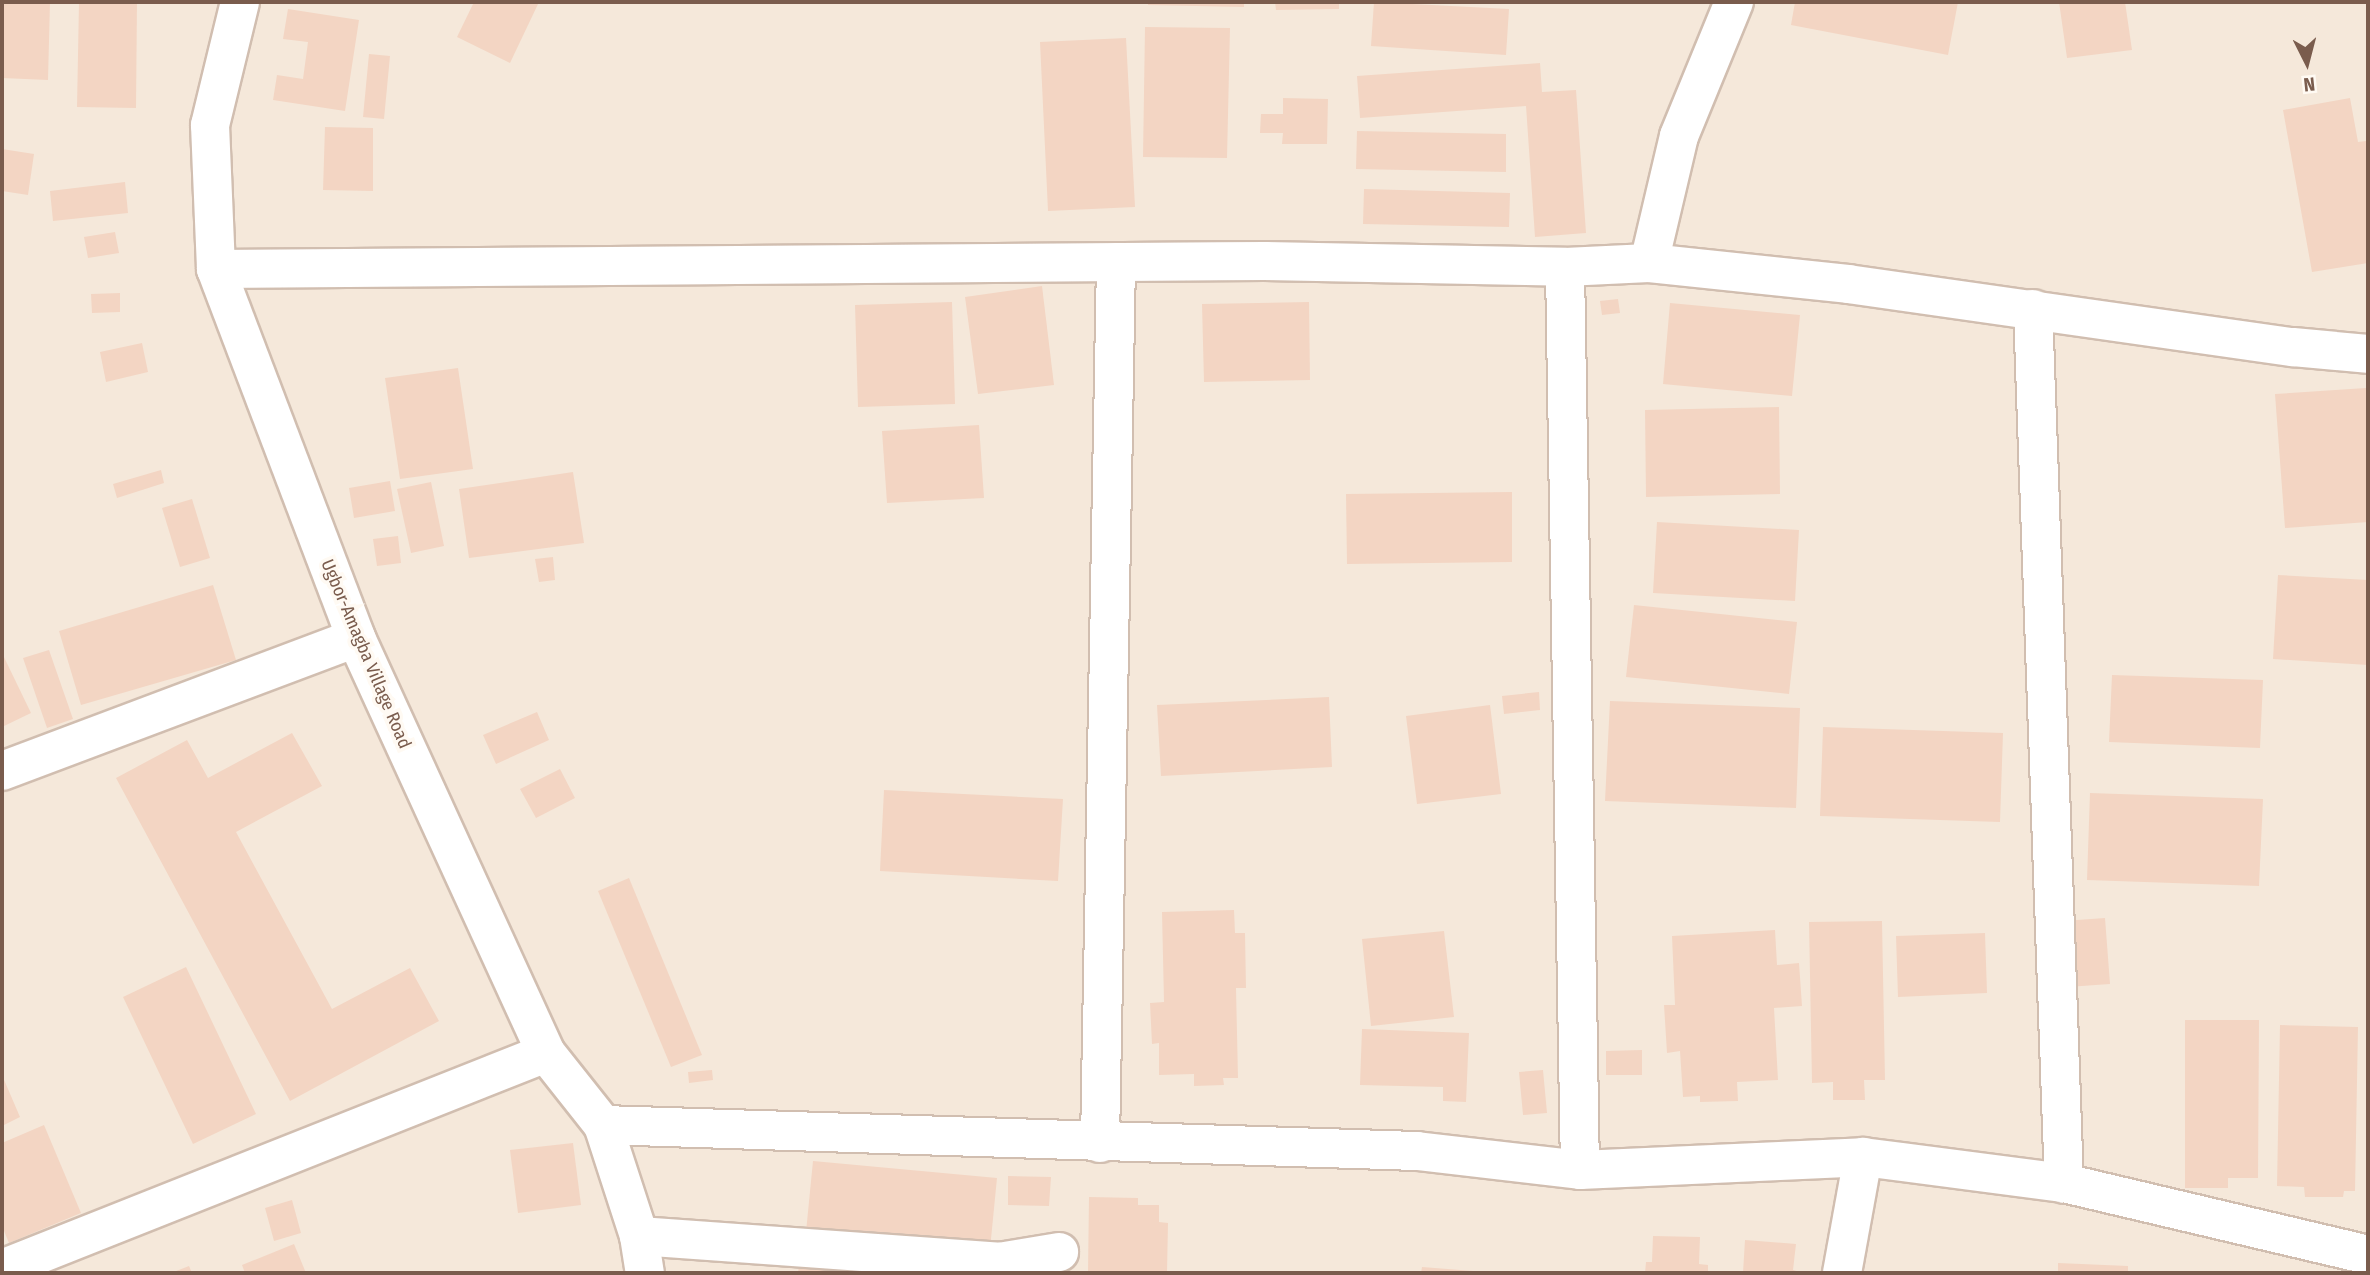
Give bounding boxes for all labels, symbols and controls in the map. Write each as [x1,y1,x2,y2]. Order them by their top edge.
north arrow [2272,28,2342,98]
text: N [2302,72,2316,96]
street label: Ugbor-Amagba Village Road [316,556,416,752]

